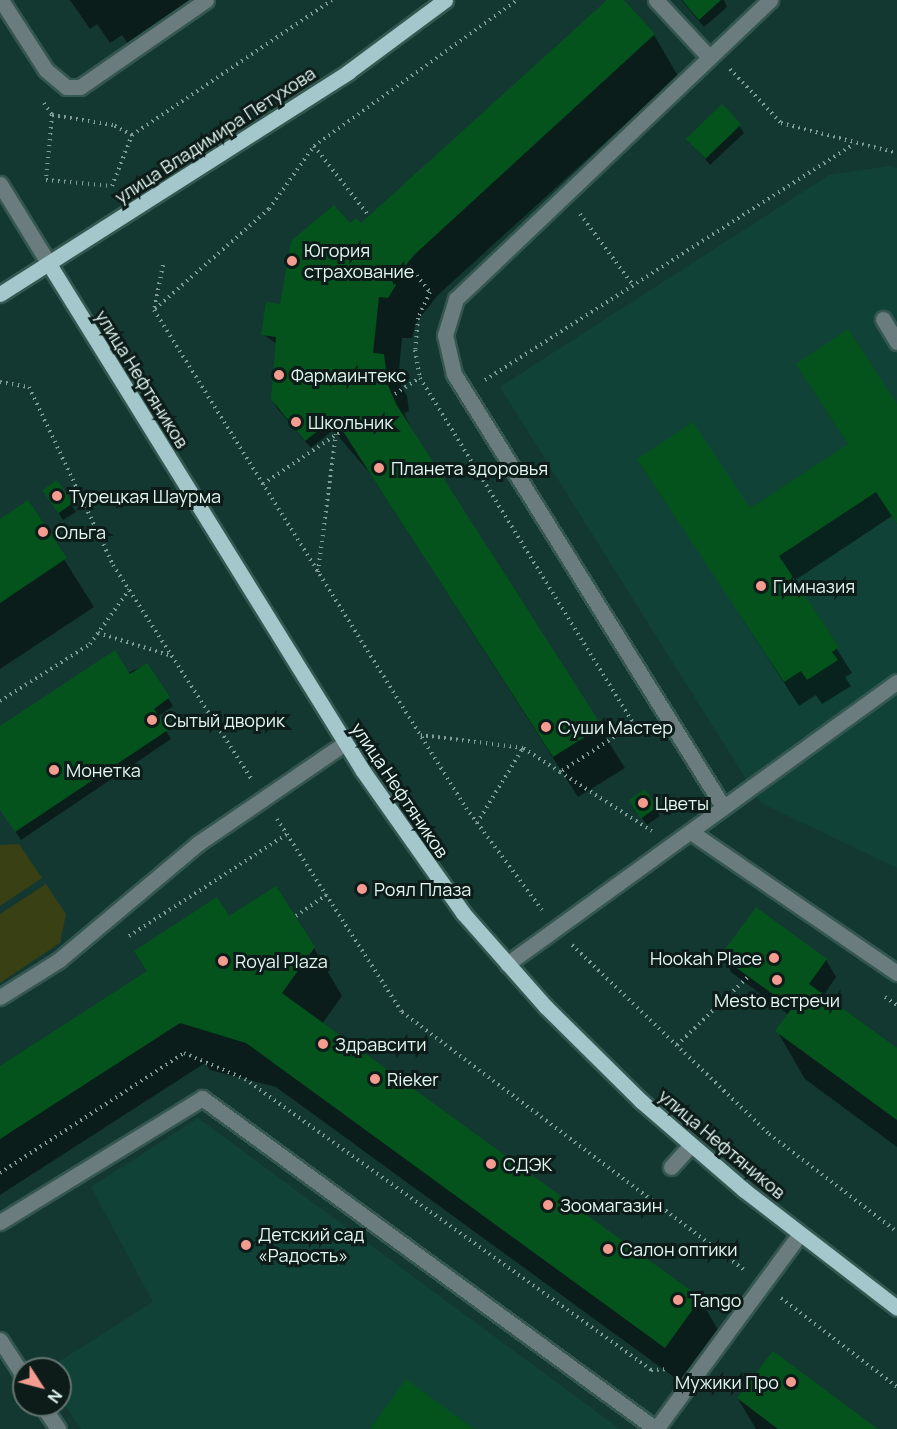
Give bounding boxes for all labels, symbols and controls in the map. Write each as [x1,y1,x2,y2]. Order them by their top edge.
street label: улица Владимира Петухова [111,62,319,208]
place label: Югория страхование [304,240,414,282]
marker: Югория страхование [285,254,299,268]
street label: улица Нефтяников [91,306,193,452]
place label: Фармаинтекс [291,364,406,386]
marker: Фармаинтекс [272,368,286,382]
place label: Школьник [308,411,393,433]
marker: Школьник [289,415,303,429]
place label: Планета здоровья [391,457,548,479]
marker: Планета здоровья [372,461,386,475]
place label: Турецкая Шаурма [69,485,221,507]
marker: Турецкая Шаурма [50,489,64,503]
place label: Ольга [55,521,106,543]
marker: Ольга [36,525,50,539]
place label: Гимназия [773,575,855,597]
marker: Гимназия [754,579,768,593]
place label: Сытый дворик [164,709,285,731]
marker: Сытый дворик [145,713,159,727]
place label: Суши Мастер [558,716,673,738]
street label: улица Нефтяников [347,718,453,862]
marker: Суши Мастер [539,720,553,734]
place label: Монетка [66,759,141,781]
marker: Монетка [47,763,61,777]
place label: Цветы [655,792,709,814]
marker: Цветы [636,796,650,810]
place label: Роял Плаза [374,878,471,900]
marker: Роял Плаза [355,882,369,896]
place label: Hookah Place [650,947,762,969]
place label: Royal Plaza [235,950,328,972]
marker: Hookah Place [767,951,781,965]
marker: Royal Plaza [216,954,230,968]
marker: Mesto встречи [770,973,784,987]
place label: Mesto встречи [714,989,840,1011]
place label: Здравсити [335,1033,426,1055]
marker: Здравсити [316,1037,330,1051]
place label: Rieker [387,1068,439,1090]
marker: Rieker [368,1072,382,1086]
street label: улица Нефтяников [654,1085,790,1203]
place label: СДЭК [503,1153,552,1175]
marker: СДЭК [484,1157,498,1171]
place label: Зоомагазин [560,1194,662,1216]
marker: Зоомагазин [541,1198,555,1212]
place label: Детский сад «Радость» [258,1224,364,1266]
marker: Детский сад «Радость» [239,1238,253,1252]
place label: Салон оптики [620,1238,738,1260]
marker: Салон оптики [601,1242,615,1256]
place label: Tango [690,1289,741,1311]
marker: Tango [671,1293,685,1307]
north arrow [12,1357,72,1417]
place label: Мужики Про [675,1371,779,1393]
marker: Мужики Про [784,1375,798,1389]
text: N [43,1385,67,1408]

